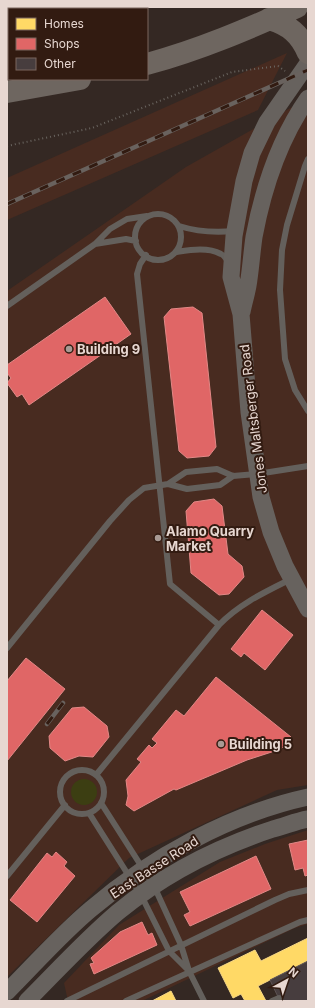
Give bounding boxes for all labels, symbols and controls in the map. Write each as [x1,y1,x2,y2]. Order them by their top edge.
legend [8,8,148,80]
text: Homes [44,16,84,31]
text: Shops [44,36,80,51]
text: Other [44,56,76,71]
place label: Building 9 [77,341,140,357]
marker: Building 9 [64,344,74,354]
street label: Jones Maltsberger Road [236,344,270,494]
place label: Alamo Quarry Market [166,523,254,554]
marker: Alamo Quarry Market [153,533,163,543]
place label: Building 5 [229,736,292,752]
marker: Building 5 [216,739,226,749]
street label: East Basse Road [107,833,201,901]
north arrow [267,960,307,1000]
text: N [286,964,301,980]

